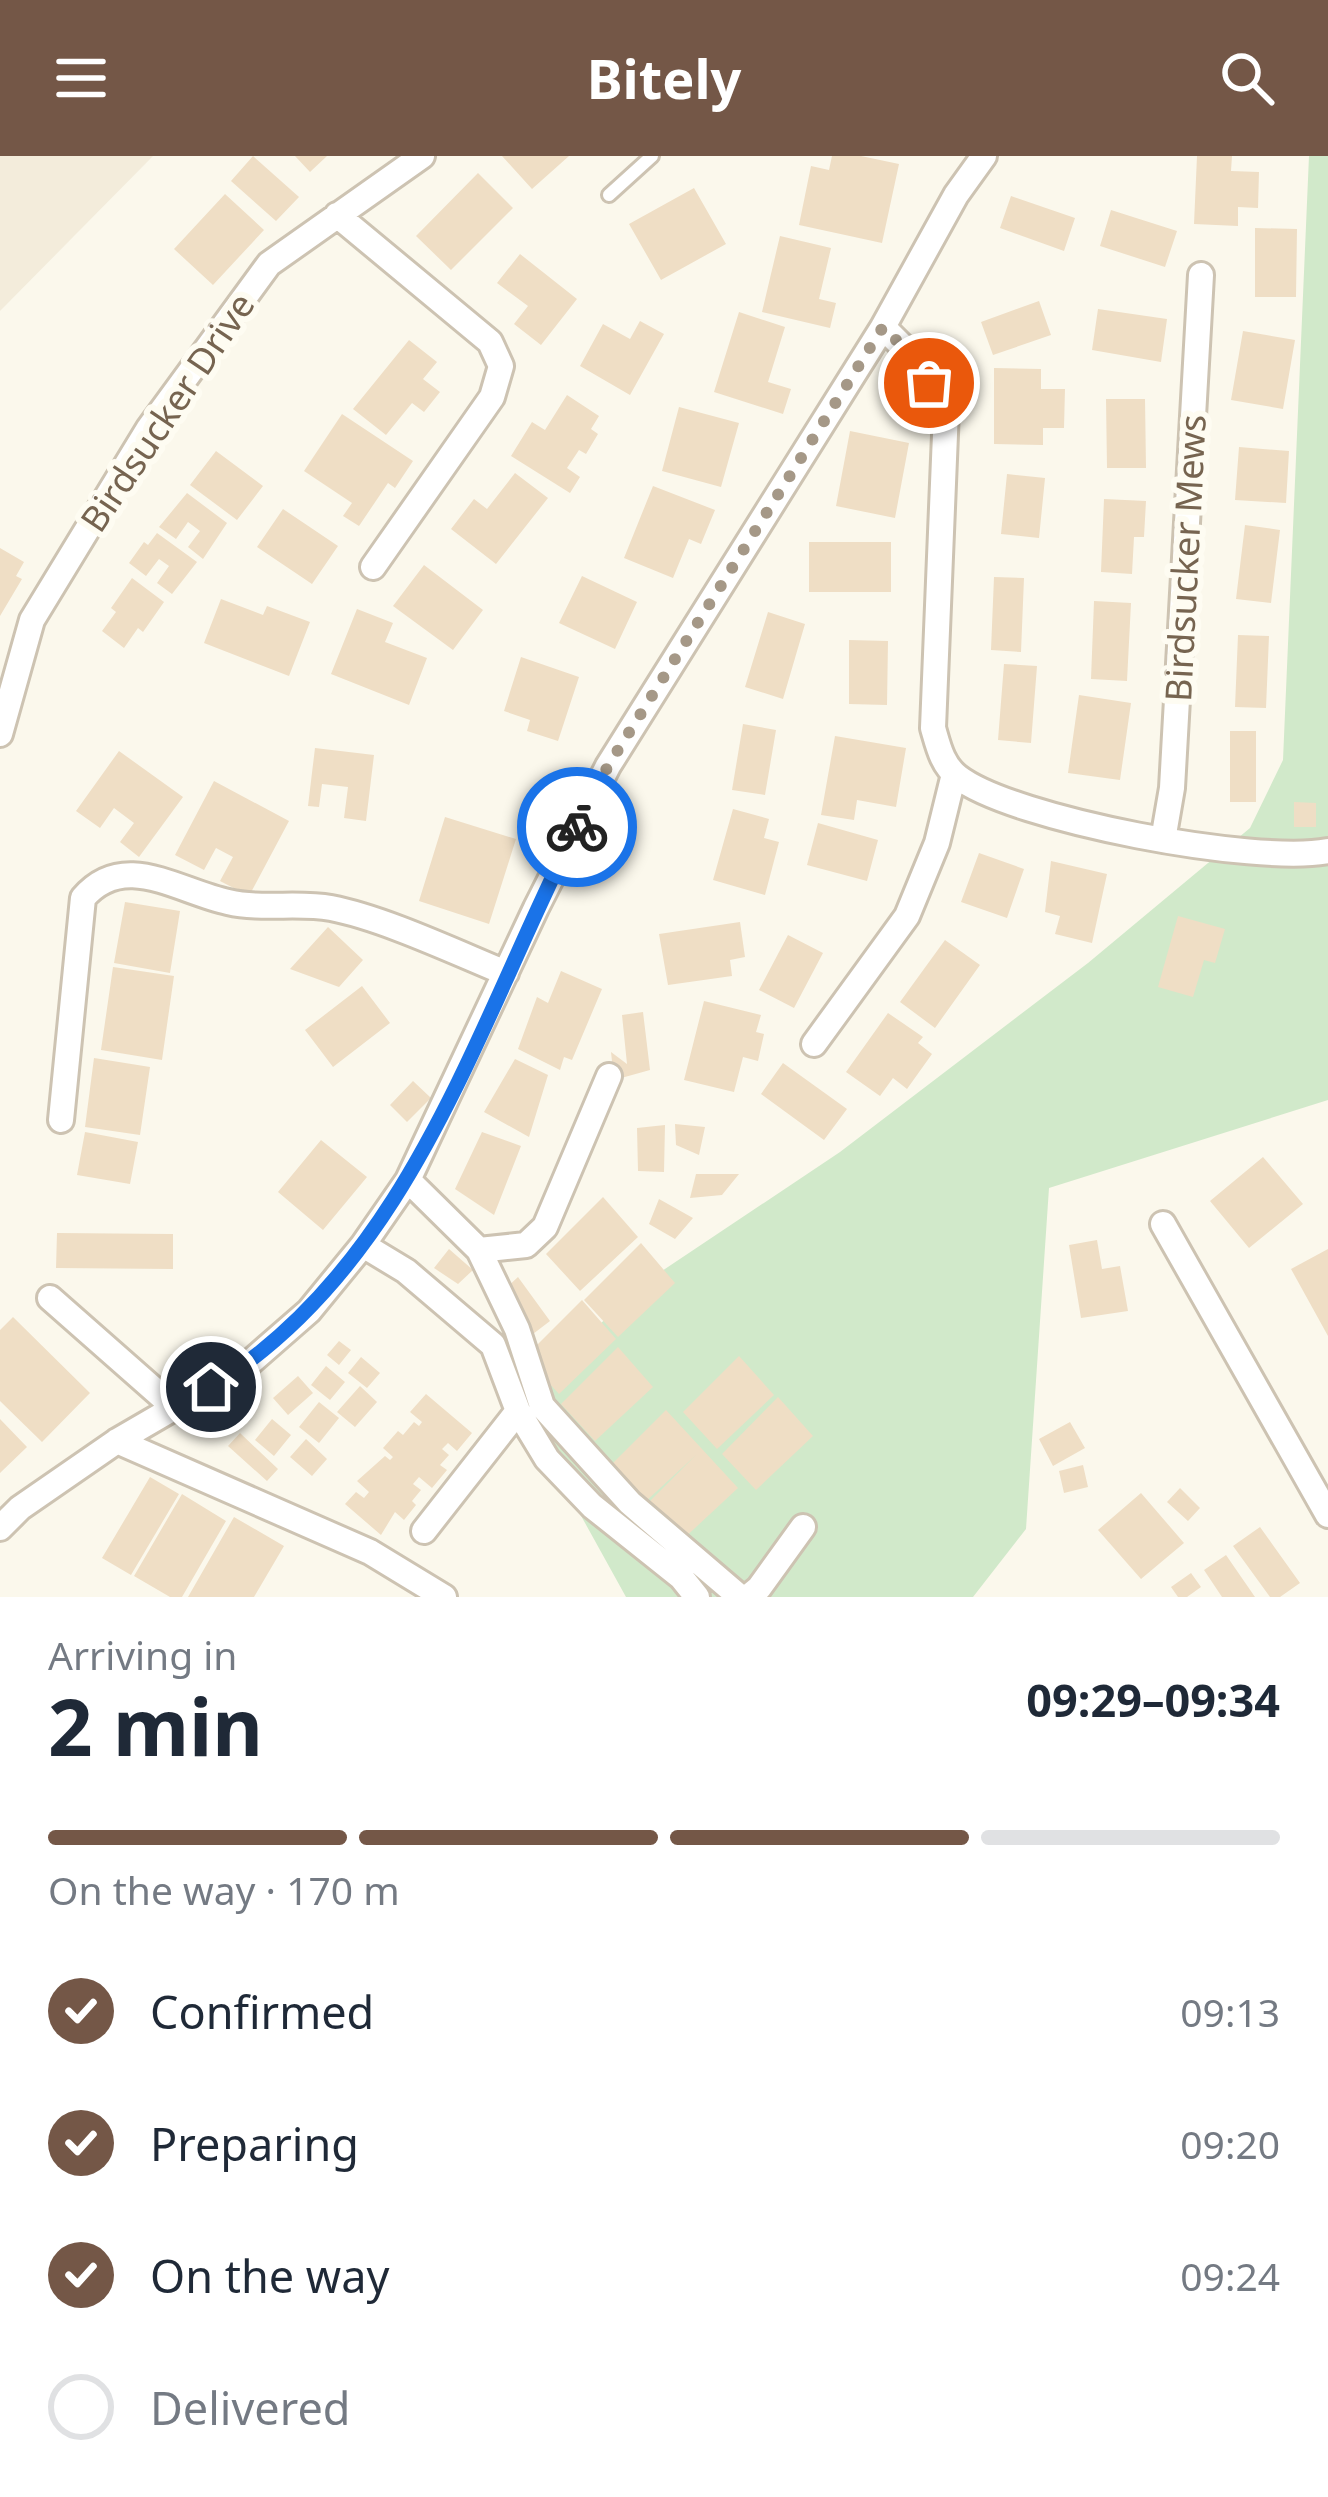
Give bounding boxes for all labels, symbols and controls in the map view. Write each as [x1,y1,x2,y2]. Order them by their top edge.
text: Bitely [587,41,741,115]
icon: menu [48,45,114,111]
icon: search [1214,45,1280,111]
street label: Birdsucker Drive [69,283,265,541]
pin [878,332,980,434]
icon: bag [896,350,962,416]
street label: Birdsucker Mews [1153,413,1217,703]
courier [517,767,637,887]
icon: bike [544,794,610,860]
pin [160,1336,262,1438]
icon: home [178,1354,244,1420]
text: Arriving in [48,1628,237,1681]
text: 09:29–09:34 [1026,1669,1280,1730]
text: 2 min [48,1673,263,1779]
text: On the way · 170 m [48,1863,400,1916]
icon: check [48,1978,114,2044]
text: Confirmed [150,1981,374,2042]
text: 09:13 [1180,1985,1280,2038]
icon: check [48,2110,114,2176]
text: Preparing [150,2113,359,2174]
text: 09:20 [1180,2117,1280,2170]
icon: check [48,2242,114,2308]
text: On the way [150,2245,389,2306]
text: 09:24 [1180,2249,1280,2302]
text: Delivered [150,2377,350,2438]

